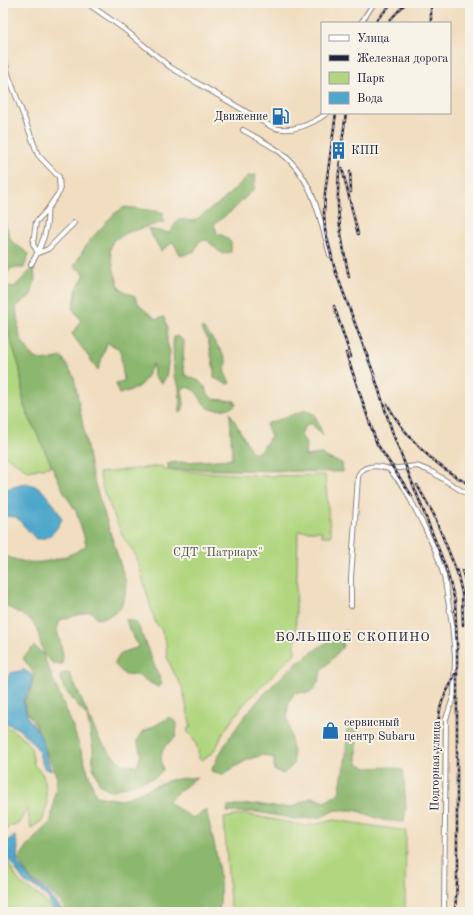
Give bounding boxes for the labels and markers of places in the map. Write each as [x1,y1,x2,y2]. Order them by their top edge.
fuel station icon: Движение [271,107,291,127]
place label: Движение [214,111,268,123]
building icon: КПП [328,141,348,161]
place label: КПП [351,145,379,157]
place label: сервисный центр Subaru [344,717,416,743]
shop icon: сервисный центр Subaru [321,720,341,740]

